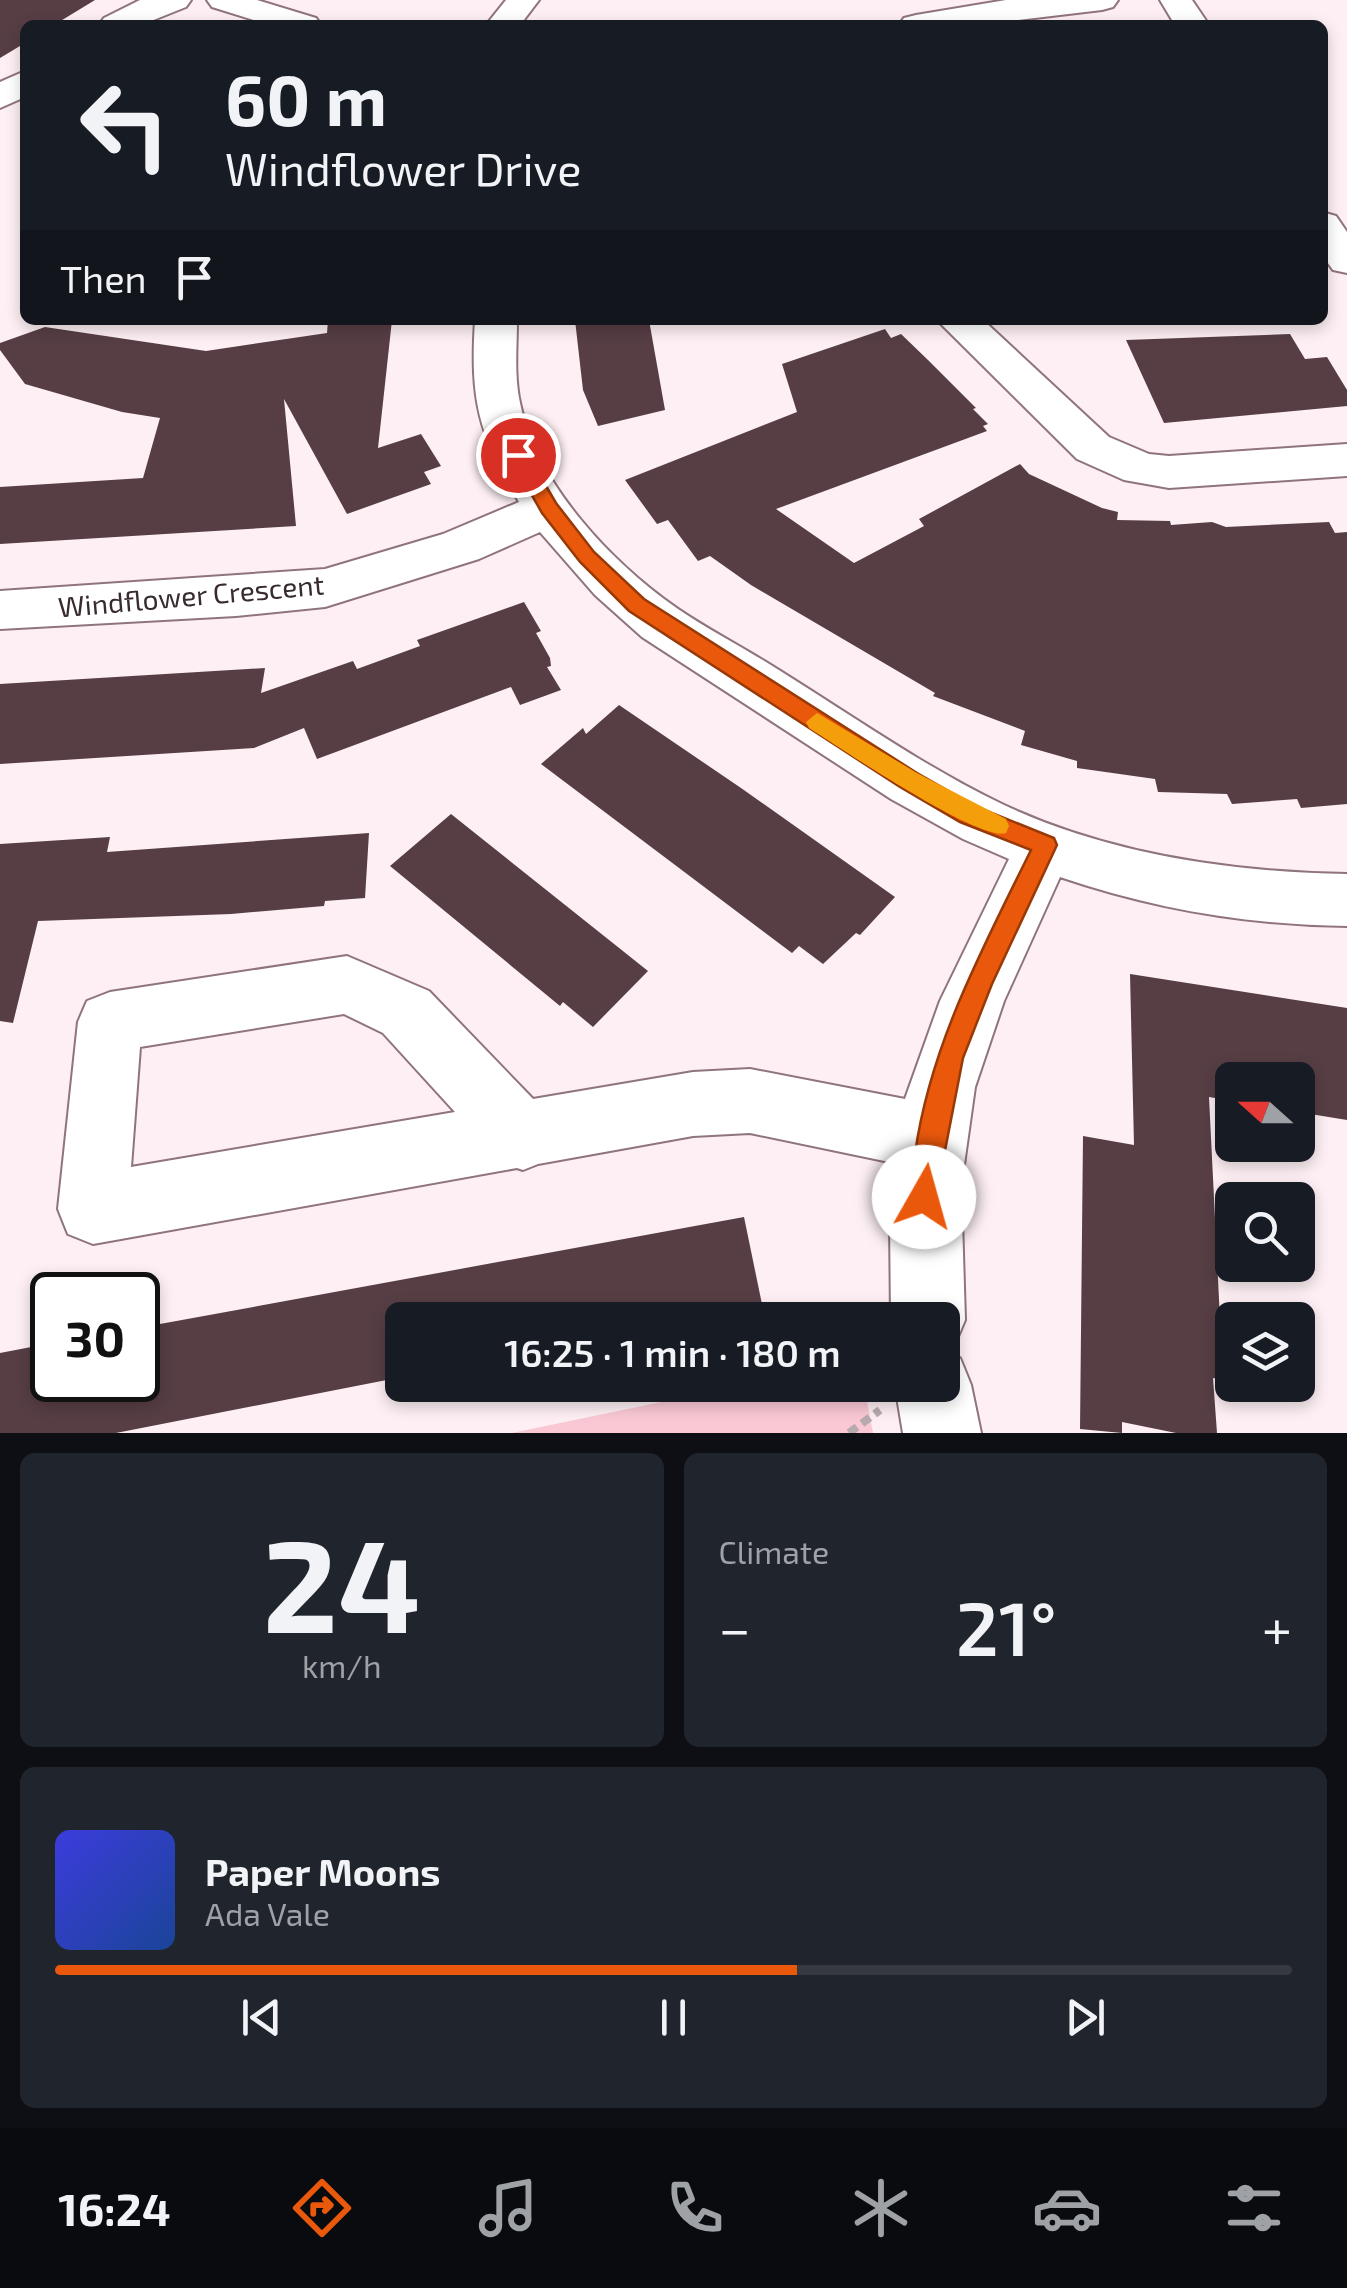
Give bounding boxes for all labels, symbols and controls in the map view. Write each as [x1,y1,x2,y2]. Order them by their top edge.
text: 60 m [225,56,387,140]
icon: left [60,60,190,190]
text: Windflower Drive [225,141,581,195]
icon: arrive [167,250,222,305]
text: Then [60,255,147,301]
pin [476,413,561,498]
icon: arrive [491,428,546,483]
street label: Windflower Crescent [57,566,325,624]
north arrow [1215,1062,1315,1162]
map controls [1215,1062,1315,1402]
position arrow [872,1145,976,1249]
button: search [1215,1182,1315,1282]
speed limit sign: 30 [30,1272,160,1402]
button: layers [1215,1302,1315,1402]
text: 16:25 · 1 min · 180 m [504,1329,841,1375]
text: 24 [263,1503,421,1659]
text: Climate [719,1532,829,1570]
text: 21° [956,1581,1057,1671]
text: − [719,1594,751,1660]
text: + [1262,1594,1292,1660]
text: km/h [302,1646,381,1684]
text: Paper Moons [205,1848,441,1894]
text: Ada Vale [205,1894,330,1932]
icon: previous [234,1990,289,2045]
icon: pause [646,1990,701,2045]
icon: next [1058,1990,1113,2045]
icon: directions [287,2173,357,2243]
icon: music [473,2173,543,2243]
icon: phone [660,2173,730,2243]
icon: climate [846,2173,916,2243]
icon: car [1032,2173,1102,2243]
icon: filters [1219,2173,1289,2243]
text: 16:24 [58,2181,171,2235]

